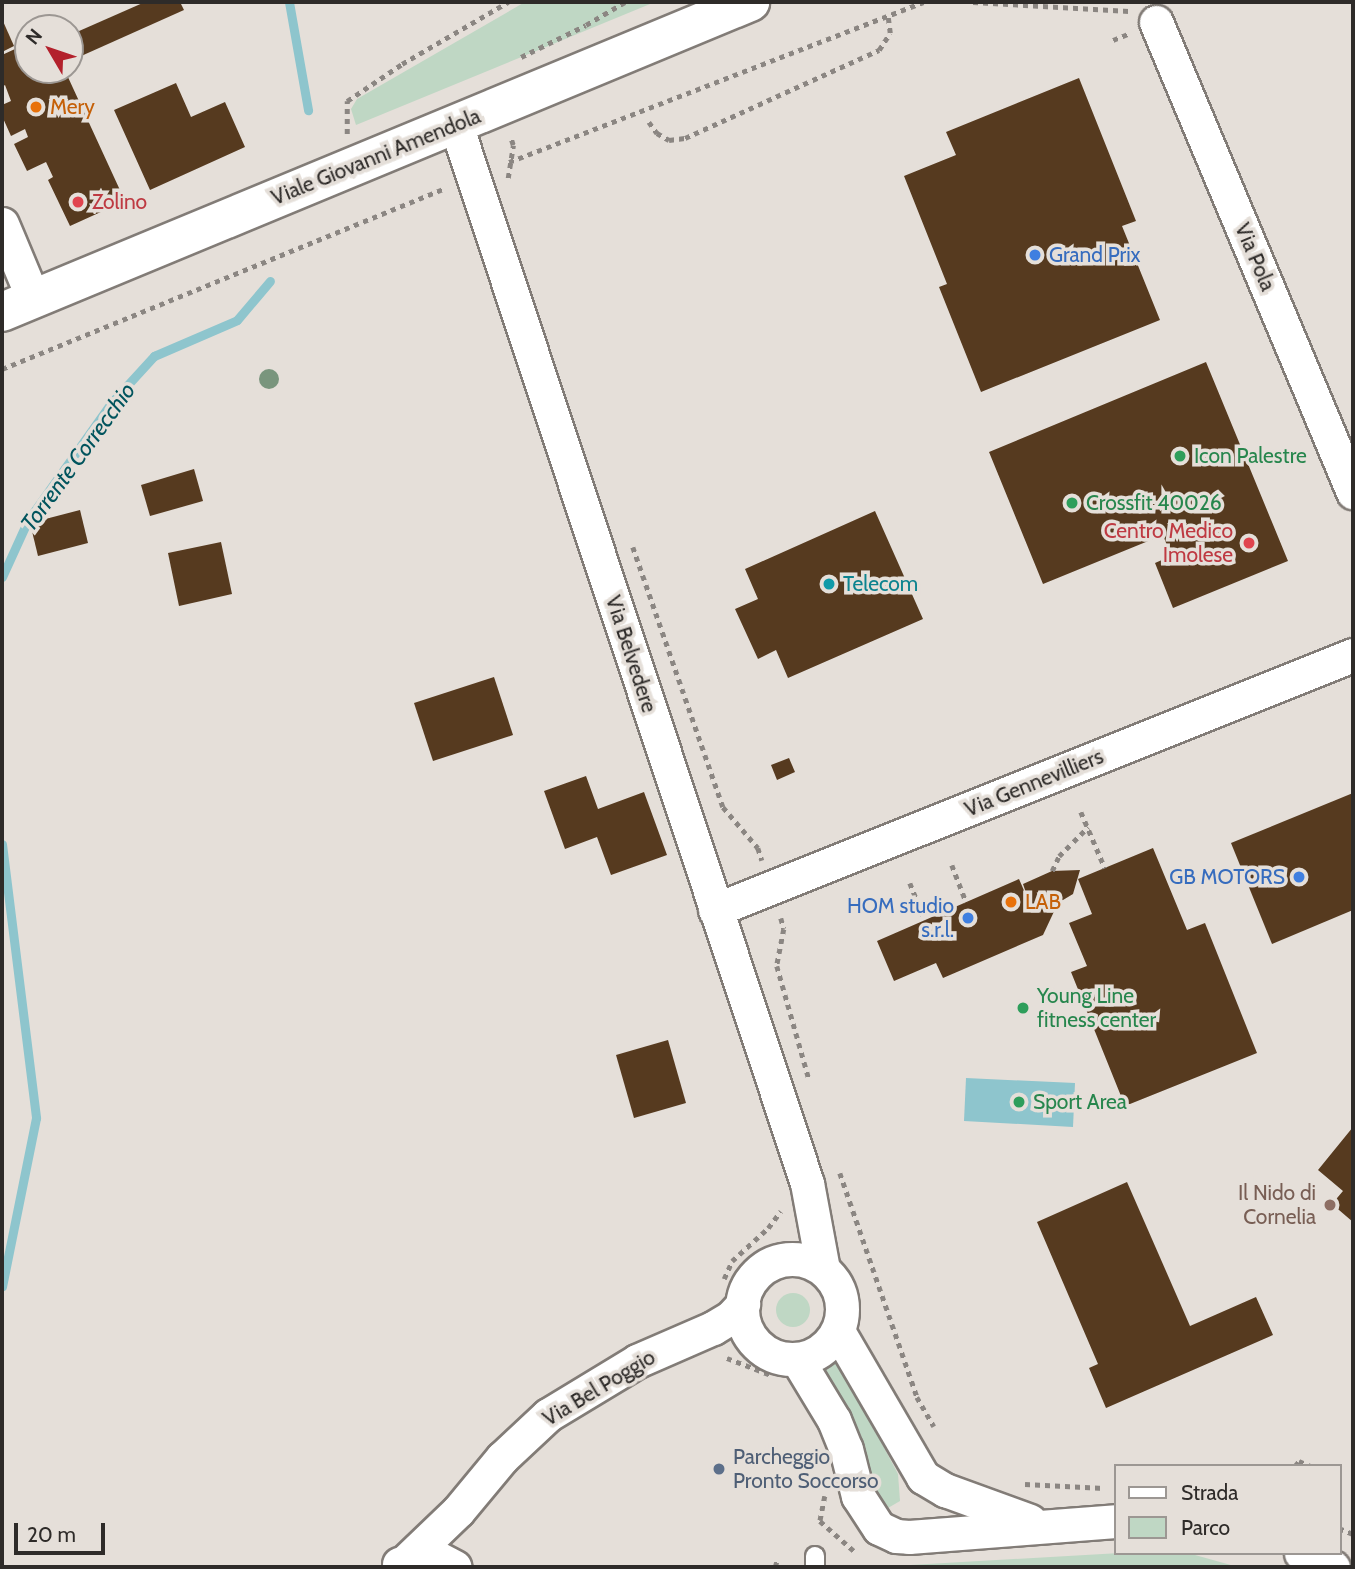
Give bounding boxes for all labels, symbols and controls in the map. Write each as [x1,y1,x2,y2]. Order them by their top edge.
north arrow [14,14,84,84]
text: N [21,24,47,49]
place label: Mery [50,94,95,120]
marker: Mery [28,99,44,115]
street label: Viale Giovanni Amendola [268,103,484,211]
place label: Zolino [92,189,147,215]
marker: Zolino [70,194,86,210]
street label: Via Pola [1229,219,1281,295]
place label: Grand Prix [1049,242,1141,268]
marker: Grand Prix [1027,247,1043,263]
water label: Torrente Correcchio [15,377,141,537]
place label: Icon Palestre [1194,443,1307,469]
marker: Icon Palestre [1172,448,1188,464]
place label: Crossfit 40026 [1086,490,1222,516]
marker: Crossfit 40026 [1064,495,1080,511]
place label: Centro Medico Imolese [1104,518,1233,568]
marker: Centro Medico Imolese [1239,533,1259,553]
place label: Telecom [843,571,918,597]
marker: Telecom [821,576,837,592]
street label: Via Belvedere [600,592,662,716]
street label: Via Gennevilliers [961,744,1107,822]
place label: GB MOTORS [1169,864,1285,890]
marker: GB MOTORS [1291,869,1307,885]
place label: LAB [1025,889,1061,915]
place label: HOM studio s.r.l. [847,893,954,943]
marker: LAB [1003,894,1019,910]
marker: HOM studio s.r.l. [960,910,976,926]
place label: Young Line fitness center [1037,983,1156,1033]
marker: Young Line fitness center [1015,1000,1031,1016]
place label: Sport Area [1033,1089,1127,1115]
marker: Sport Area [1011,1094,1027,1110]
place label: Il Nido di Cornelia [1238,1180,1316,1230]
marker: Il Nido di Cornelia [1322,1197,1338,1213]
street label: Via Bel Poggio [538,1345,660,1431]
place label: Parcheggio Pronto Soccorso [733,1444,879,1494]
marker: Parcheggio Pronto Soccorso [711,1461,727,1477]
legend [1114,1464,1341,1555]
text: Strada [1181,1480,1238,1505]
scale bar [18,1510,108,1554]
text: Parco [1181,1515,1230,1540]
text: 20 m [27,1522,76,1547]

